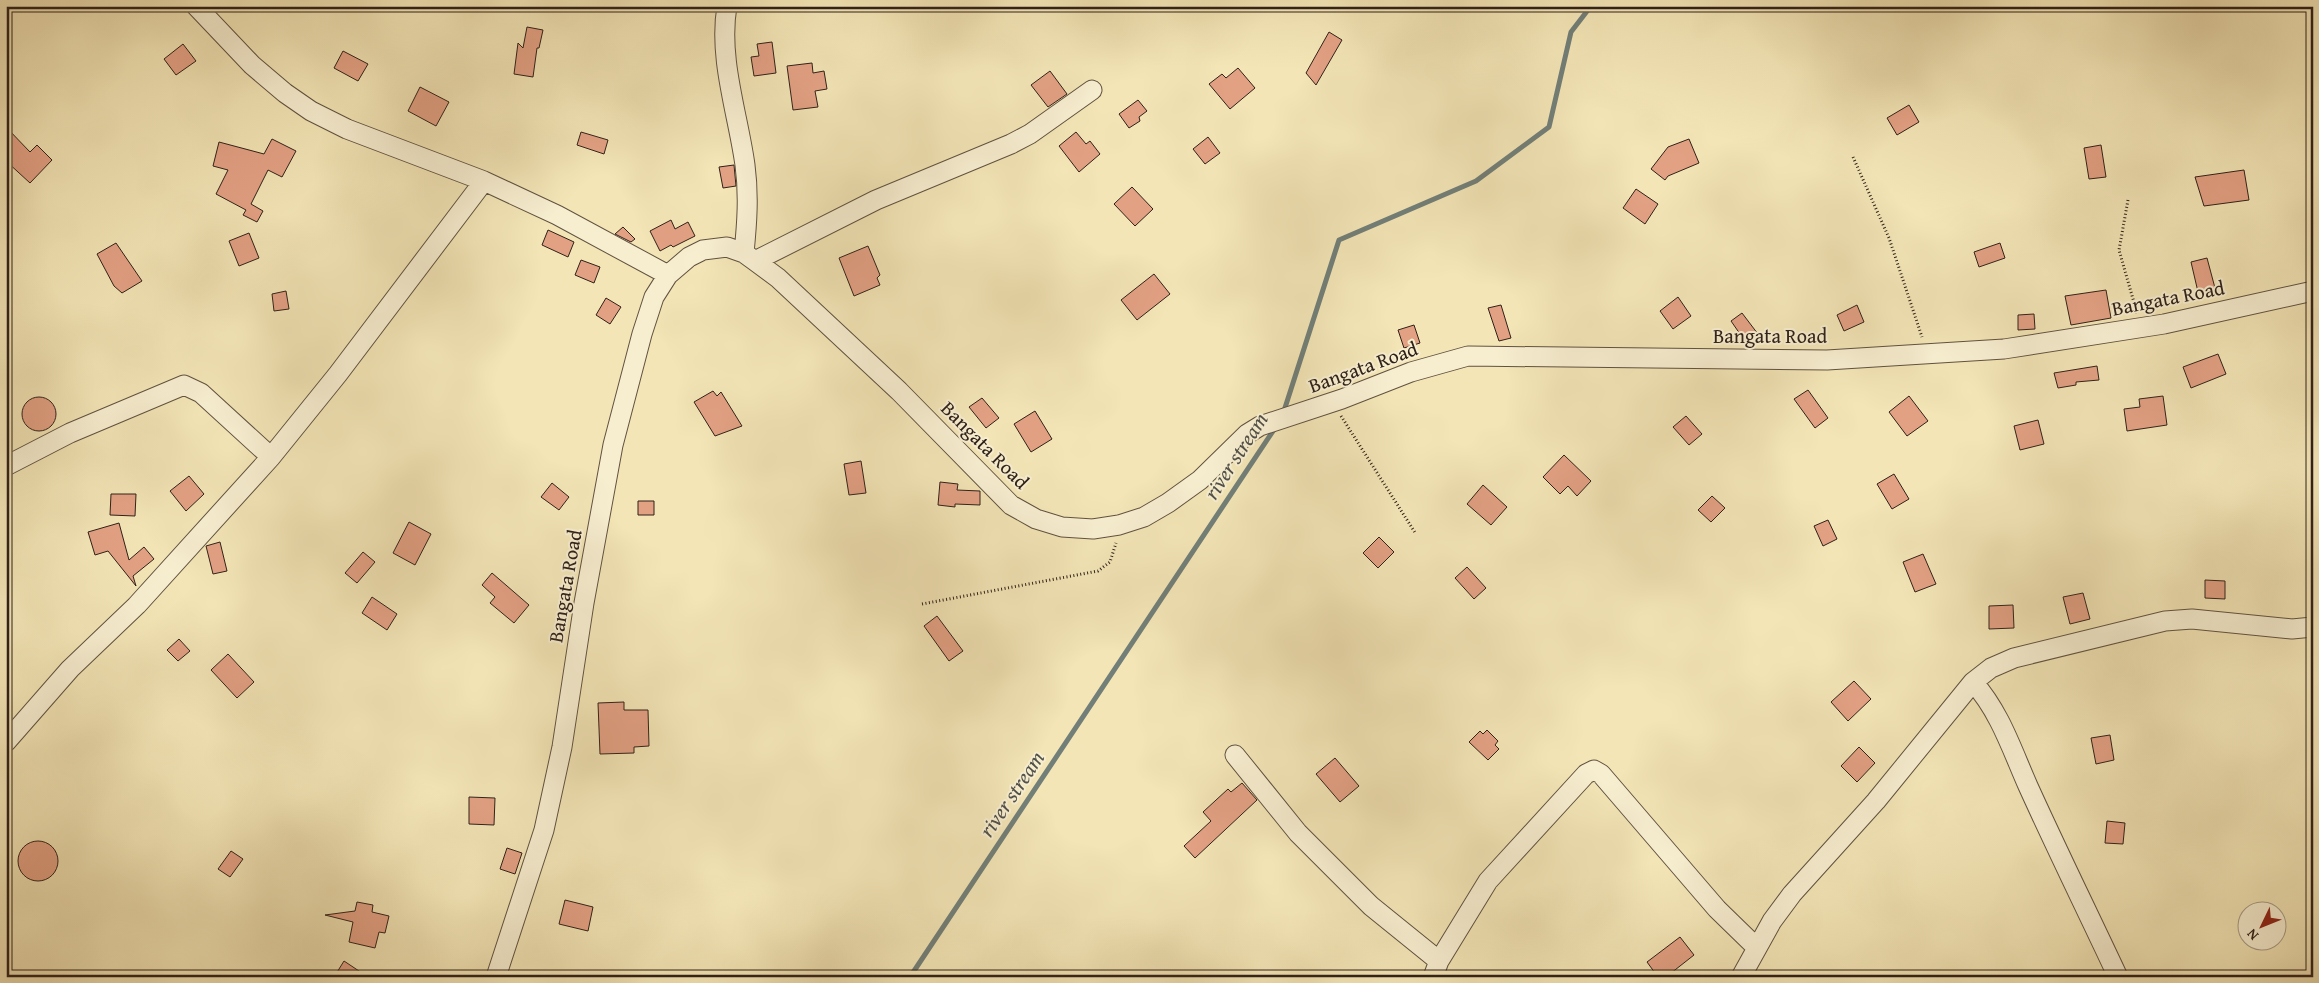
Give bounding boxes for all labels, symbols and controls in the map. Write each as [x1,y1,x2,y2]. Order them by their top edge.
street label: Bangata Road [2109,272,2227,323]
street label: Bangata Road [1713,321,1827,350]
street label: Bangata Road [1304,333,1422,400]
street label: Bangata Road [935,394,1036,495]
water label: river stream [1196,406,1275,505]
street label: Bangata Road [540,527,589,645]
water label: river stream [971,744,1052,843]
north arrow [2236,900,2286,950]
text: N [2242,924,2263,945]

